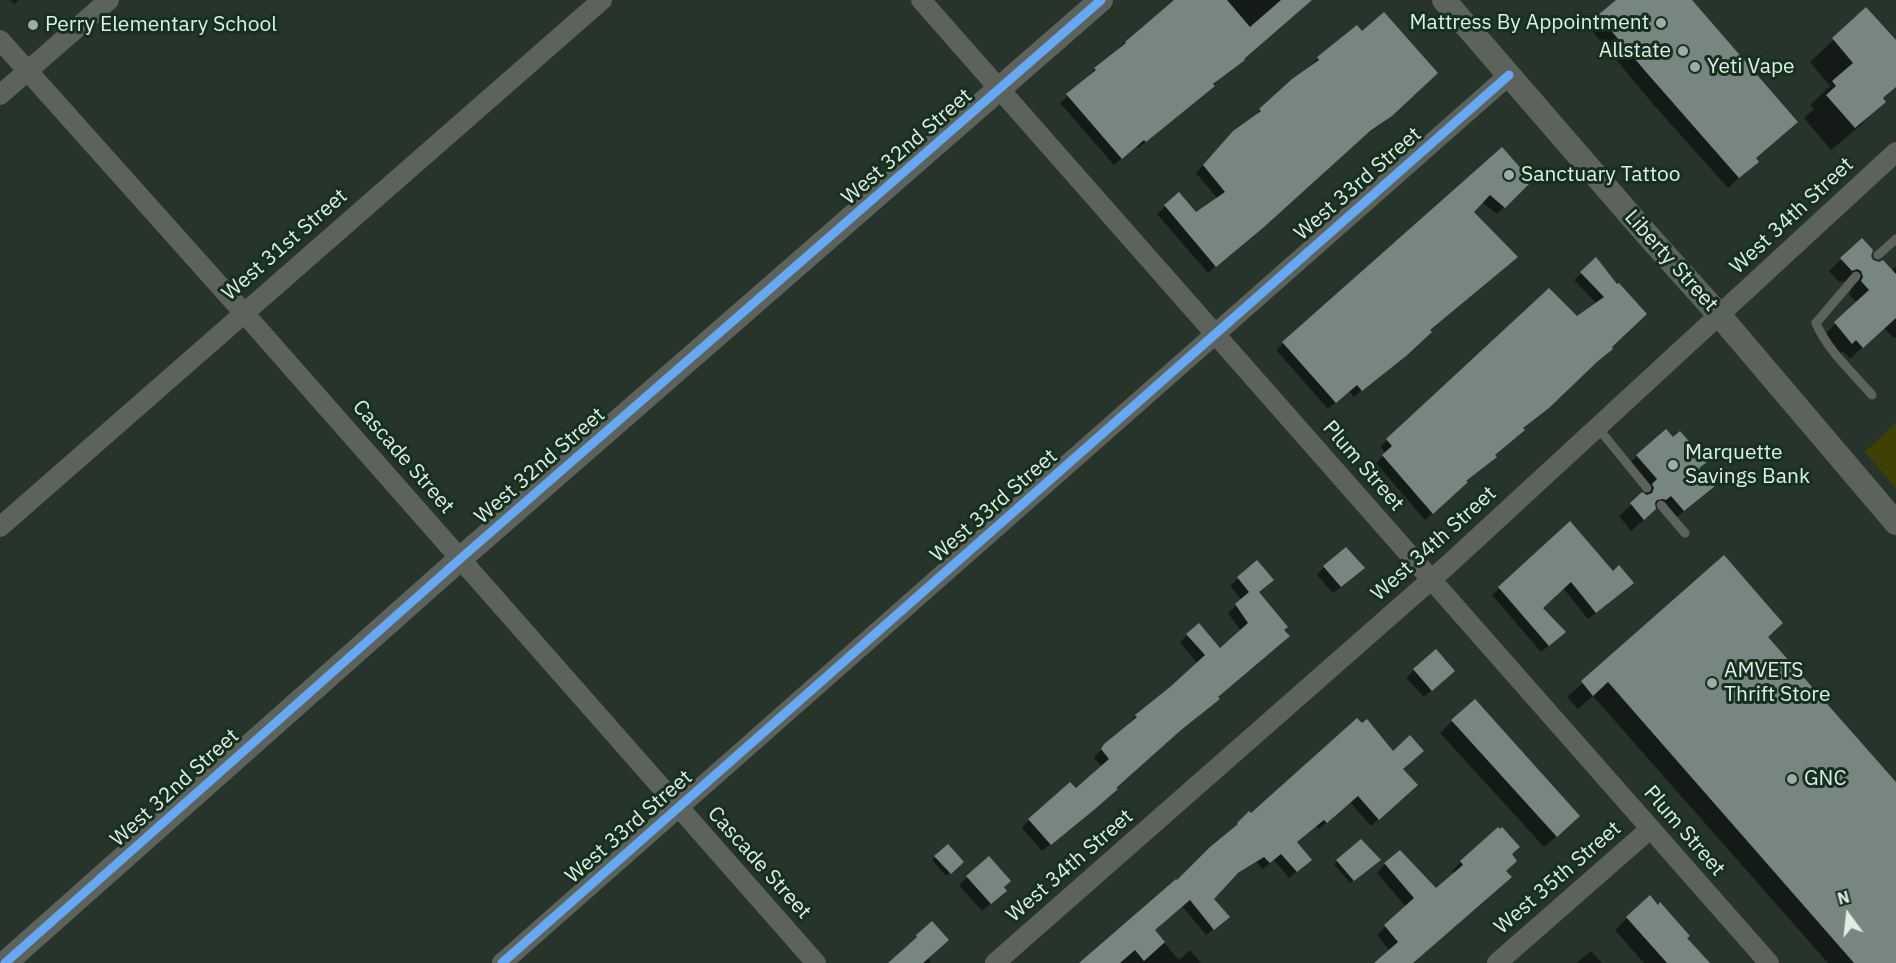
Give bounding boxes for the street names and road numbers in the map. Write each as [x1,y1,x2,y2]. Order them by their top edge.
street label: West 32nd Street [837,84,977,210]
street label: West 33rd Street [1289,122,1427,246]
street label: West 34th Street [1725,152,1859,280]
street label: West 31st Street [217,184,353,306]
street label: Liberty Street [1619,205,1723,317]
street label: Cascade Street [347,395,459,519]
street label: West 32nd Street [470,403,610,529]
street label: Plum Street [1317,416,1409,516]
street label: West 33rd Street [925,444,1063,568]
street label: West 34th Street [1366,481,1502,607]
street label: West 32nd Street [106,724,244,852]
street label: West 33rd Street [560,765,698,889]
street label: Plum Street [1638,781,1730,881]
street label: Cascade Street [702,802,816,924]
street label: West 34th Street [1002,804,1138,928]
street label: West 35th Street [1490,816,1626,940]

